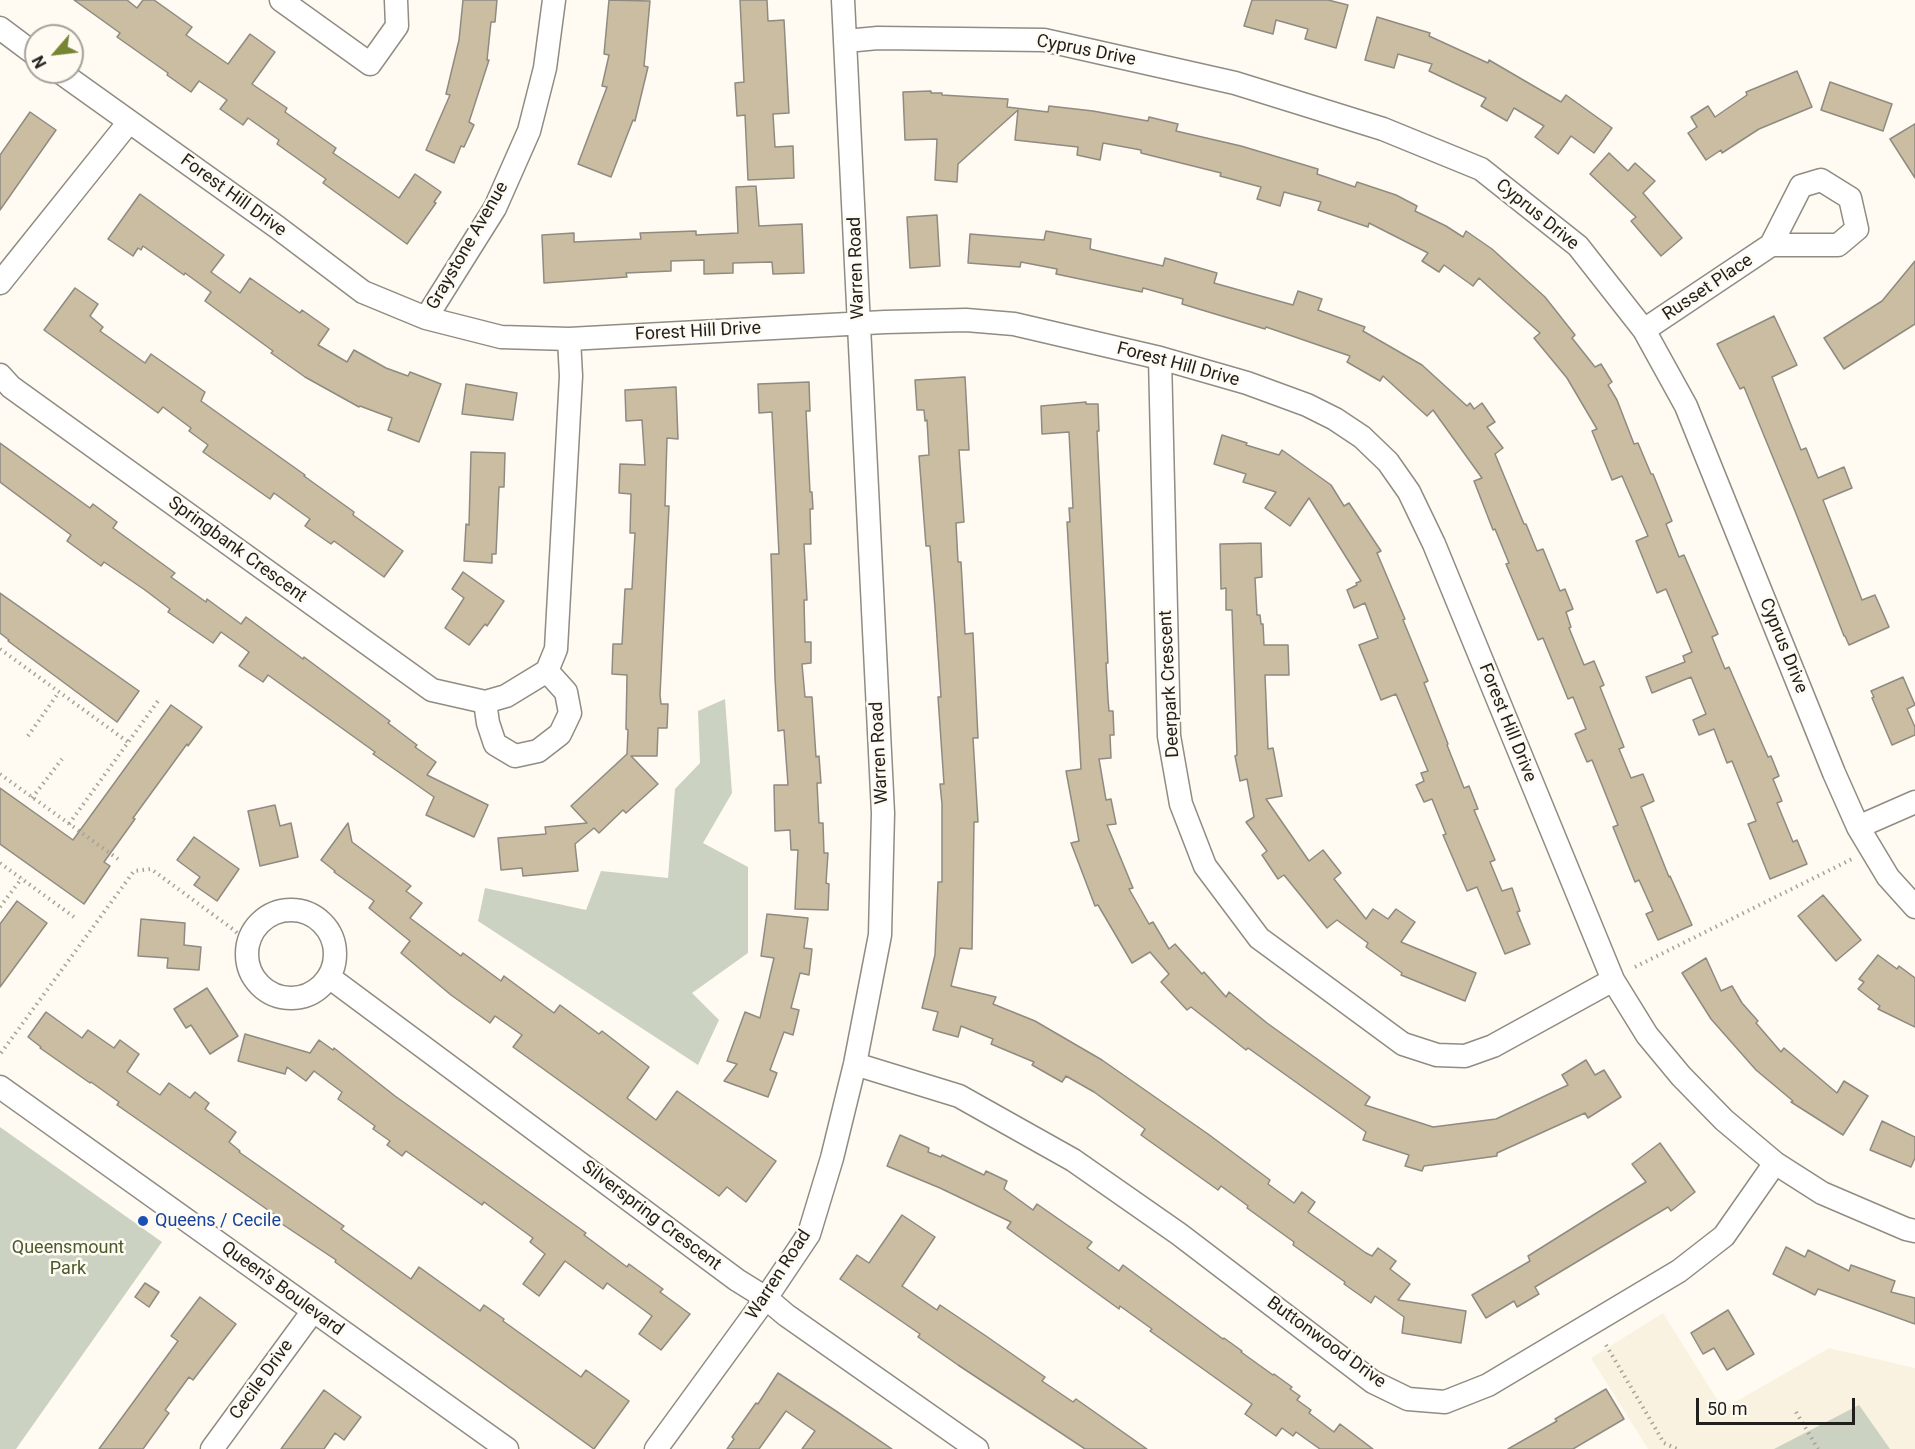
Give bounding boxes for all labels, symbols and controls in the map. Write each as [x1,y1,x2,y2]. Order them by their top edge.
north arrow [24,24,84,84]
street label: Cyprus Drive [1035,31,1137,71]
text: N [28,52,50,71]
street label: Forest Hill Drive [176,150,290,242]
street label: Cyprus Drive [1491,175,1583,255]
street label: Graystone Avenue [423,178,513,314]
street label: Warren Road [844,216,870,320]
street label: Russet Place [1659,250,1757,326]
street label: Forest Hill Drive [635,318,761,346]
street label: Forest Hill Drive [1114,338,1242,392]
street label: Springbank Crescent [163,492,311,608]
street label: Cyprus Drive [1754,595,1812,697]
street label: Deerpark Crescent [1155,610,1185,758]
street label: Forest Hill Drive [1473,661,1541,785]
street label: Warren Road [867,701,893,805]
street label: Silverspring Crescent [577,1156,725,1276]
place label: Queens / Cecile [155,1210,281,1232]
marker: Queens / Cecile [136,1214,150,1228]
street label: Warren Road [742,1226,816,1324]
park label: Queensmount Park [12,1237,124,1280]
street label: Queen's Boulevard [216,1237,348,1341]
street label: Buttonwood Drive [1262,1293,1390,1393]
street label: Cecile Drive [226,1336,298,1424]
scale bar [1699,1386,1858,1424]
text: 50 m [1707,1398,1747,1419]

